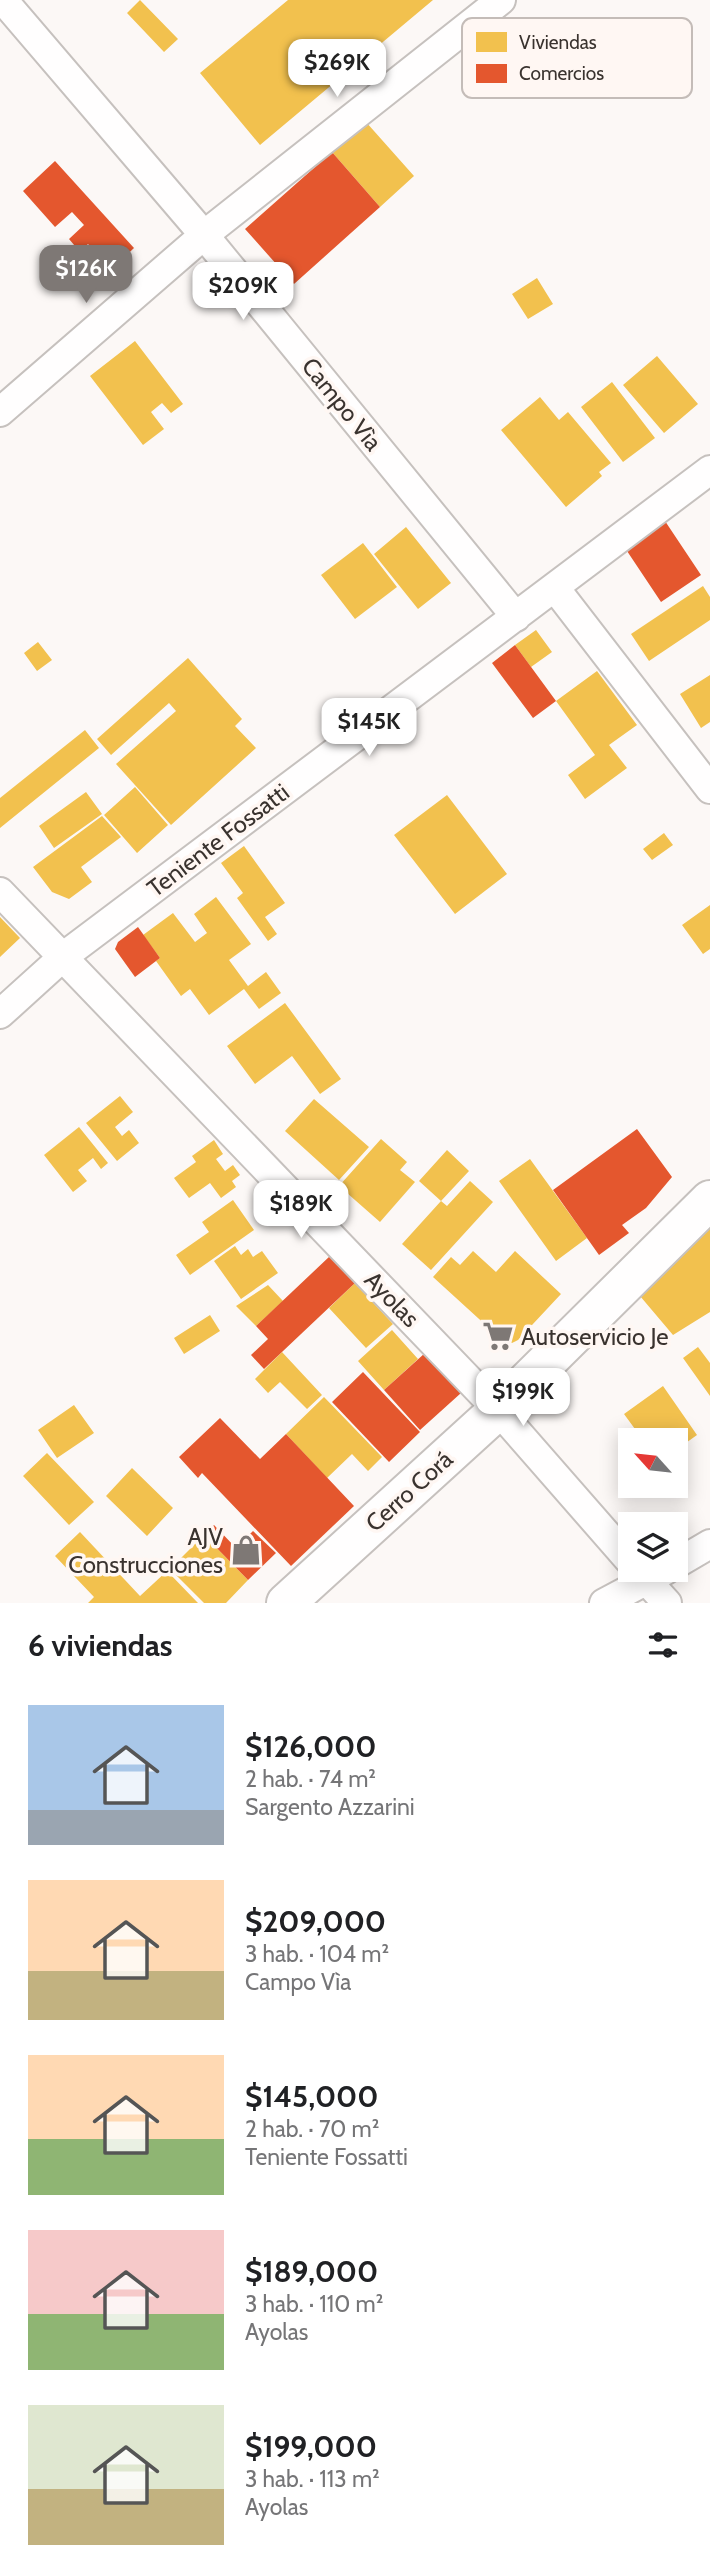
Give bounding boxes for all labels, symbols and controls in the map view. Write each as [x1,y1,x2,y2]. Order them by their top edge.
legend [462,18,692,98]
text: Viviendas [519,31,597,54]
pin: $269K [288,40,386,99]
text: $269K [304,48,370,76]
text: Comercios [519,62,604,85]
pin: $126K [37,246,135,305]
text: $126K [55,254,117,282]
pin: $209K [194,262,292,322]
text: $209K [208,271,278,299]
street label: Campo Vìa [296,352,388,457]
pin: $145K [320,698,418,758]
text: $145K [338,707,400,735]
street label: Teniente Fossatti [141,777,295,903]
pin: $189K [252,1180,350,1240]
text: $189K [269,1189,333,1217]
street label: Ayolas [359,1265,425,1333]
supermarket icon: Autoservicio Je [481,1319,515,1353]
place label: Autoservicio Je [521,1322,669,1351]
pin: $199K [474,1368,572,1428]
text: $199K [492,1377,554,1405]
north arrow [618,1428,688,1498]
map controls [618,1428,688,1582]
street label: Cerro Corá [360,1444,459,1538]
button: layers [618,1512,688,1582]
place label: AJV Construcciones [68,1522,223,1579]
shop icon: AJV Construcciones [229,1533,263,1567]
icon: filters [644,1626,682,1664]
text: 6 viviendas [28,1627,173,1664]
text: $126,000 [245,1728,376,1765]
icon: home [84,1733,168,1817]
text: 2 hab. · 74 m² [245,1765,376,1793]
text: Sargento Azzarini [245,1793,415,1821]
text: $209,000 [245,1903,386,1940]
icon: home [84,1908,168,1992]
text: 3 hab. · 104 m² [245,1940,389,1968]
text: Campo Vìa [245,1968,351,1996]
text: $145,000 [245,2078,378,2115]
icon: home [84,2083,168,2167]
text: 2 hab. · 70 m² [245,2115,379,2143]
text: Teniente Fossatti [245,2143,408,2171]
text: $189,000 [245,2253,378,2290]
icon: home [84,2258,168,2342]
text: 3 hab. · 110 m² [245,2290,383,2318]
text: Ayolas [245,2318,308,2346]
text: $199,000 [245,2428,377,2465]
icon: home [84,2433,168,2517]
text: 3 hab. · 113 m² [245,2465,380,2493]
text: Ayolas [245,2493,308,2521]

